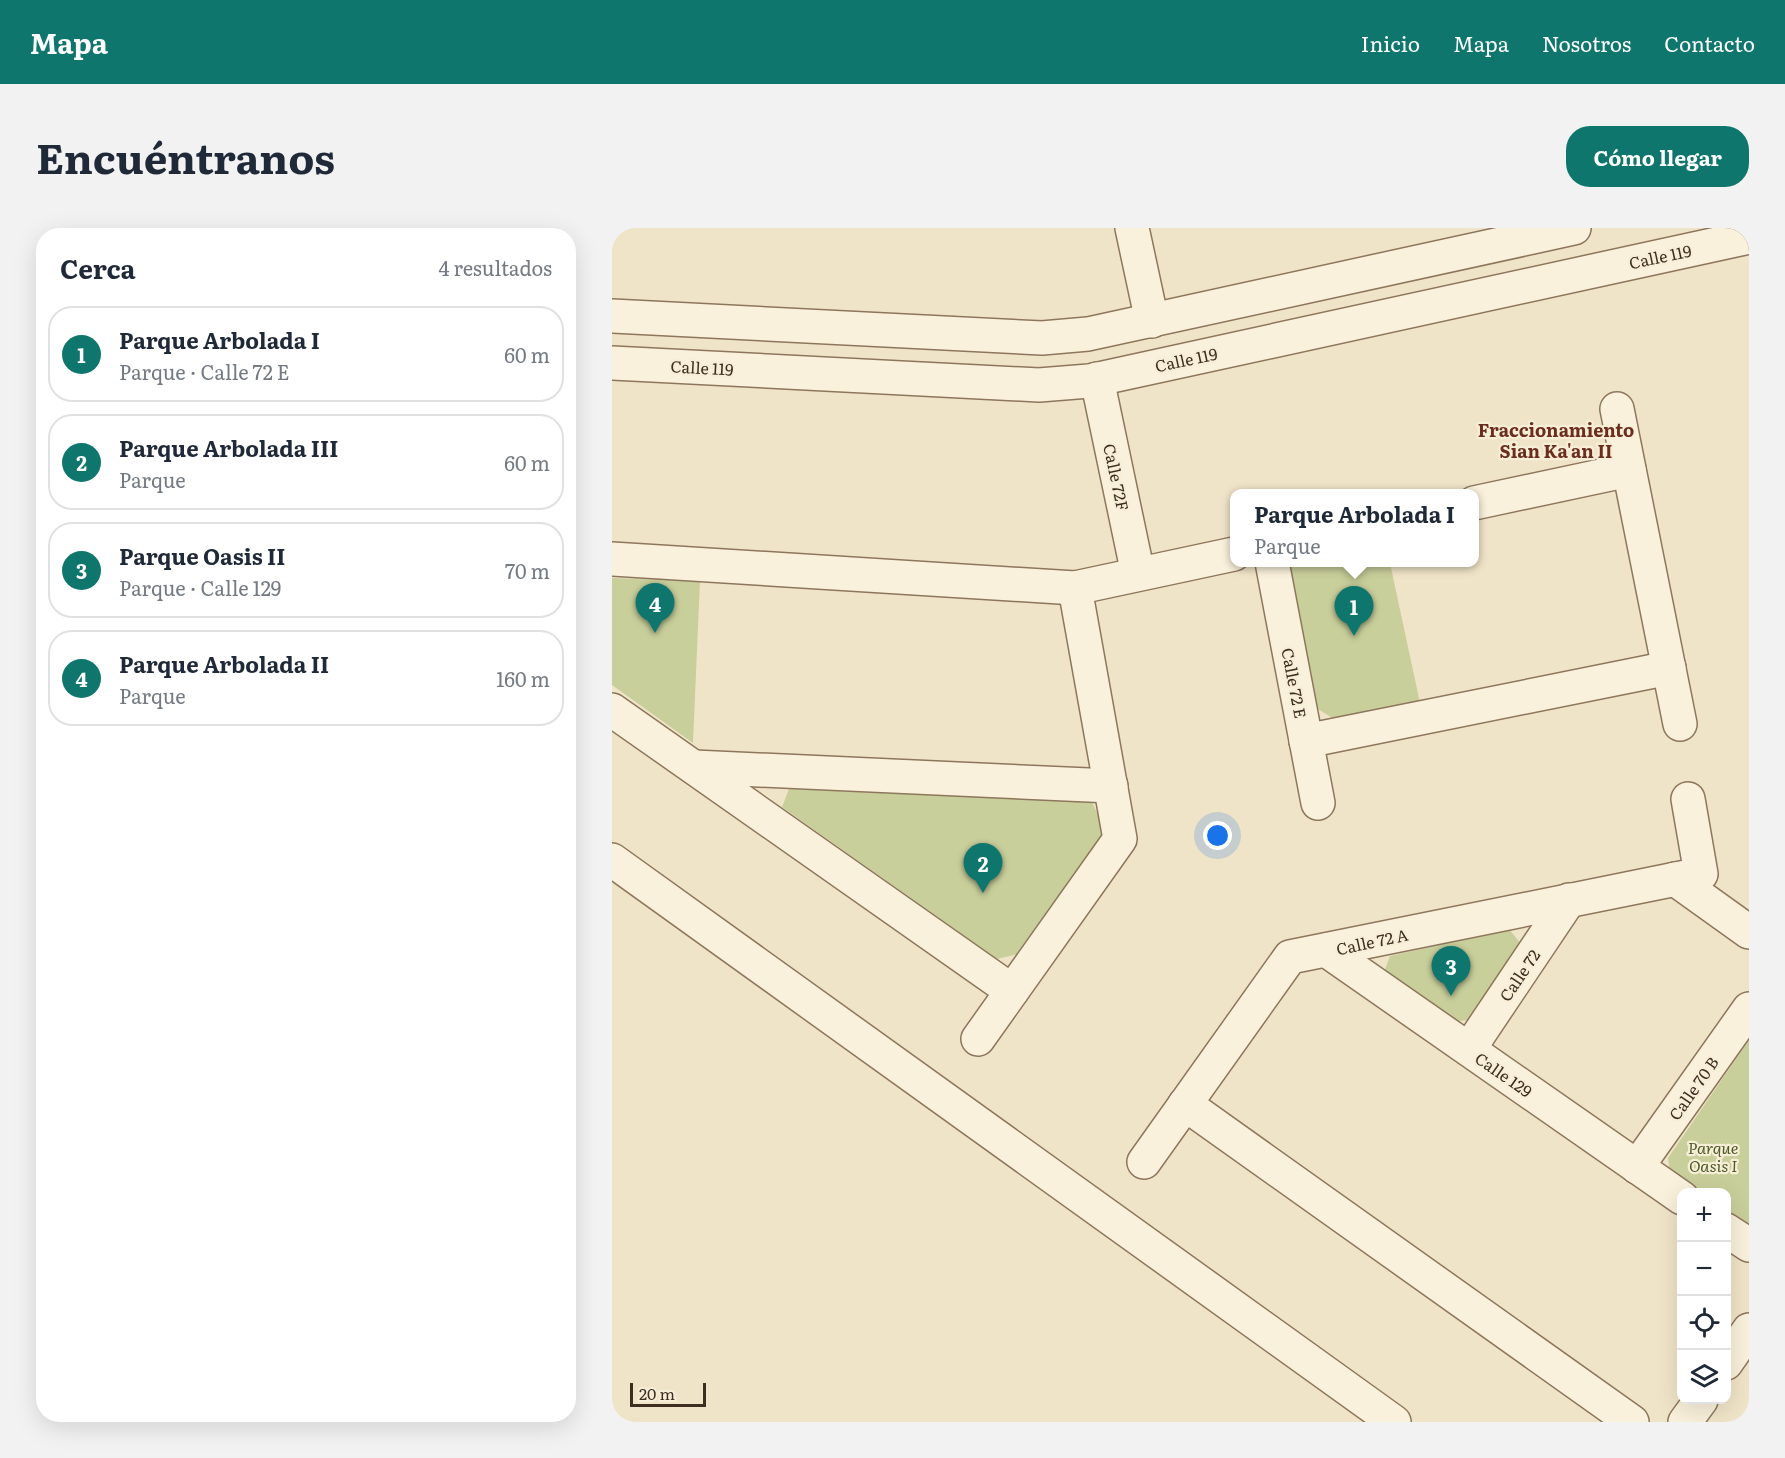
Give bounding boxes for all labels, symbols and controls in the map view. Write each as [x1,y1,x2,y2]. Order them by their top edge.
text: Mapa [30,21,108,63]
text: Inicio [1361,27,1420,58]
text: Mapa [1453,27,1509,58]
text: Nosotros [1542,27,1631,58]
text: Contacto [1664,27,1755,58]
text: Encuéntranos [36,125,335,187]
button: Cómo llegar [1566,126,1749,187]
street label: Calle 119 [1627,238,1693,274]
text: Cerca [60,248,136,287]
text: 4 resultados [438,252,552,282]
text: Parque Arbolada I [119,323,320,356]
text: 1 [77,339,86,369]
text: 60 m [504,339,550,369]
street label: Calle 119 [1153,341,1219,377]
street label: Calle 119 [670,353,734,381]
text: Parque · Calle 72 E [119,356,290,386]
district label: Fraccionamiento Sian Ka'an II [1478,416,1634,464]
text: Parque Arbolada III [119,431,338,464]
street label: Calle 72F [1098,441,1136,513]
text: 2 [76,447,87,477]
text: 60 m [504,447,550,477]
text: Parque [119,464,186,494]
popup [1230,489,1479,567]
text: Parque Arbolada I [1254,497,1455,530]
text: Parque [1254,530,1321,560]
text: Parque Oasis II [119,539,285,572]
text: 3 [76,555,87,585]
text: 70 m [505,555,550,585]
text: Parque · Calle 129 [119,572,281,602]
pin: 4 [636,584,675,633]
pin: 1 [1334,586,1374,636]
street label: Calle 72 E [1276,646,1314,720]
text: Parque Arbolada II [119,647,329,680]
text: 4 [75,663,88,693]
text: 160 m [496,663,550,693]
text: Parque [119,680,186,710]
your location [1203,821,1232,850]
pin: 2 [964,844,1003,893]
street label: Calle 72 A [1334,922,1410,960]
street label: Calle 72 [1493,944,1545,1006]
pin: 3 [1432,946,1470,996]
street label: Calle 129 [1471,1046,1537,1102]
street label: Calle 70 B [1662,1051,1724,1125]
park label: Parque Oasis I [1688,1135,1738,1177]
map controls [1677,1188,1731,1404]
button: + [1677,1188,1731,1242]
button: − [1677,1242,1731,1296]
button: locate [1677,1296,1731,1350]
button: layers [1677,1350,1731,1404]
scale bar [630,1380,706,1408]
text: 20 m [639,1381,675,1405]

